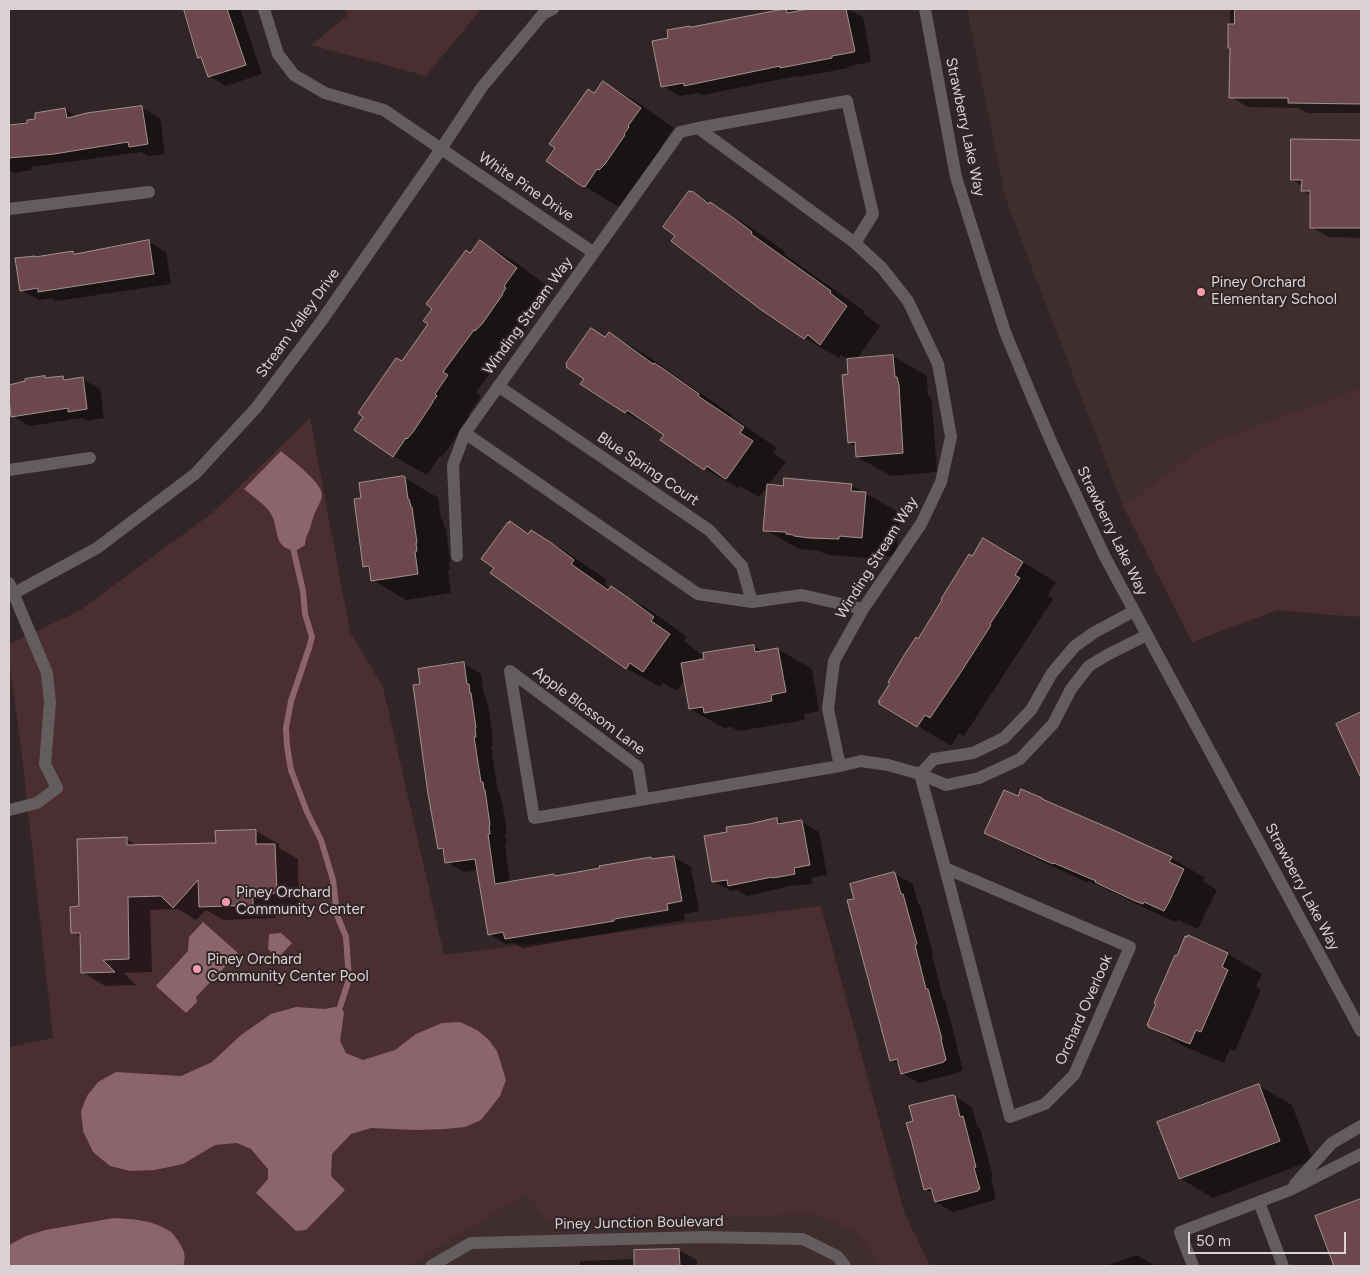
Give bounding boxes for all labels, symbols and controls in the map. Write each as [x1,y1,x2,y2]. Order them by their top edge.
street label: Strawberry Lake Way [941,56,989,198]
street label: White Pine Drive [475,149,577,225]
street label: Winding Stream Way [479,254,577,378]
street label: Stream Valley Drive [252,265,344,381]
place label: Piney Orchard Elementary School [1211,274,1337,309]
marker: Piney Orchard Elementary School [1195,286,1207,298]
street label: Blue Spring Court [594,428,702,510]
street label: Strawberry Lake Way [1073,463,1151,599]
street label: Winding Stream Way [832,493,922,623]
street label: Apple Blossom Lane [530,663,648,759]
street label: Strawberry Lake Way [1261,820,1343,954]
place label: Piney Orchard Community Center [236,884,365,919]
marker: Piney Orchard Community Center [220,896,232,908]
place label: Piney Orchard Community Center Pool [207,951,369,986]
street label: Orchard Overlook [1052,952,1116,1068]
marker: Piney Orchard Community Center Pool [191,963,203,975]
street label: Piney Junction Boulevard [554,1213,724,1233]
scale bar [1190,1222,1348,1254]
text: 50 m [1196,1232,1231,1250]

